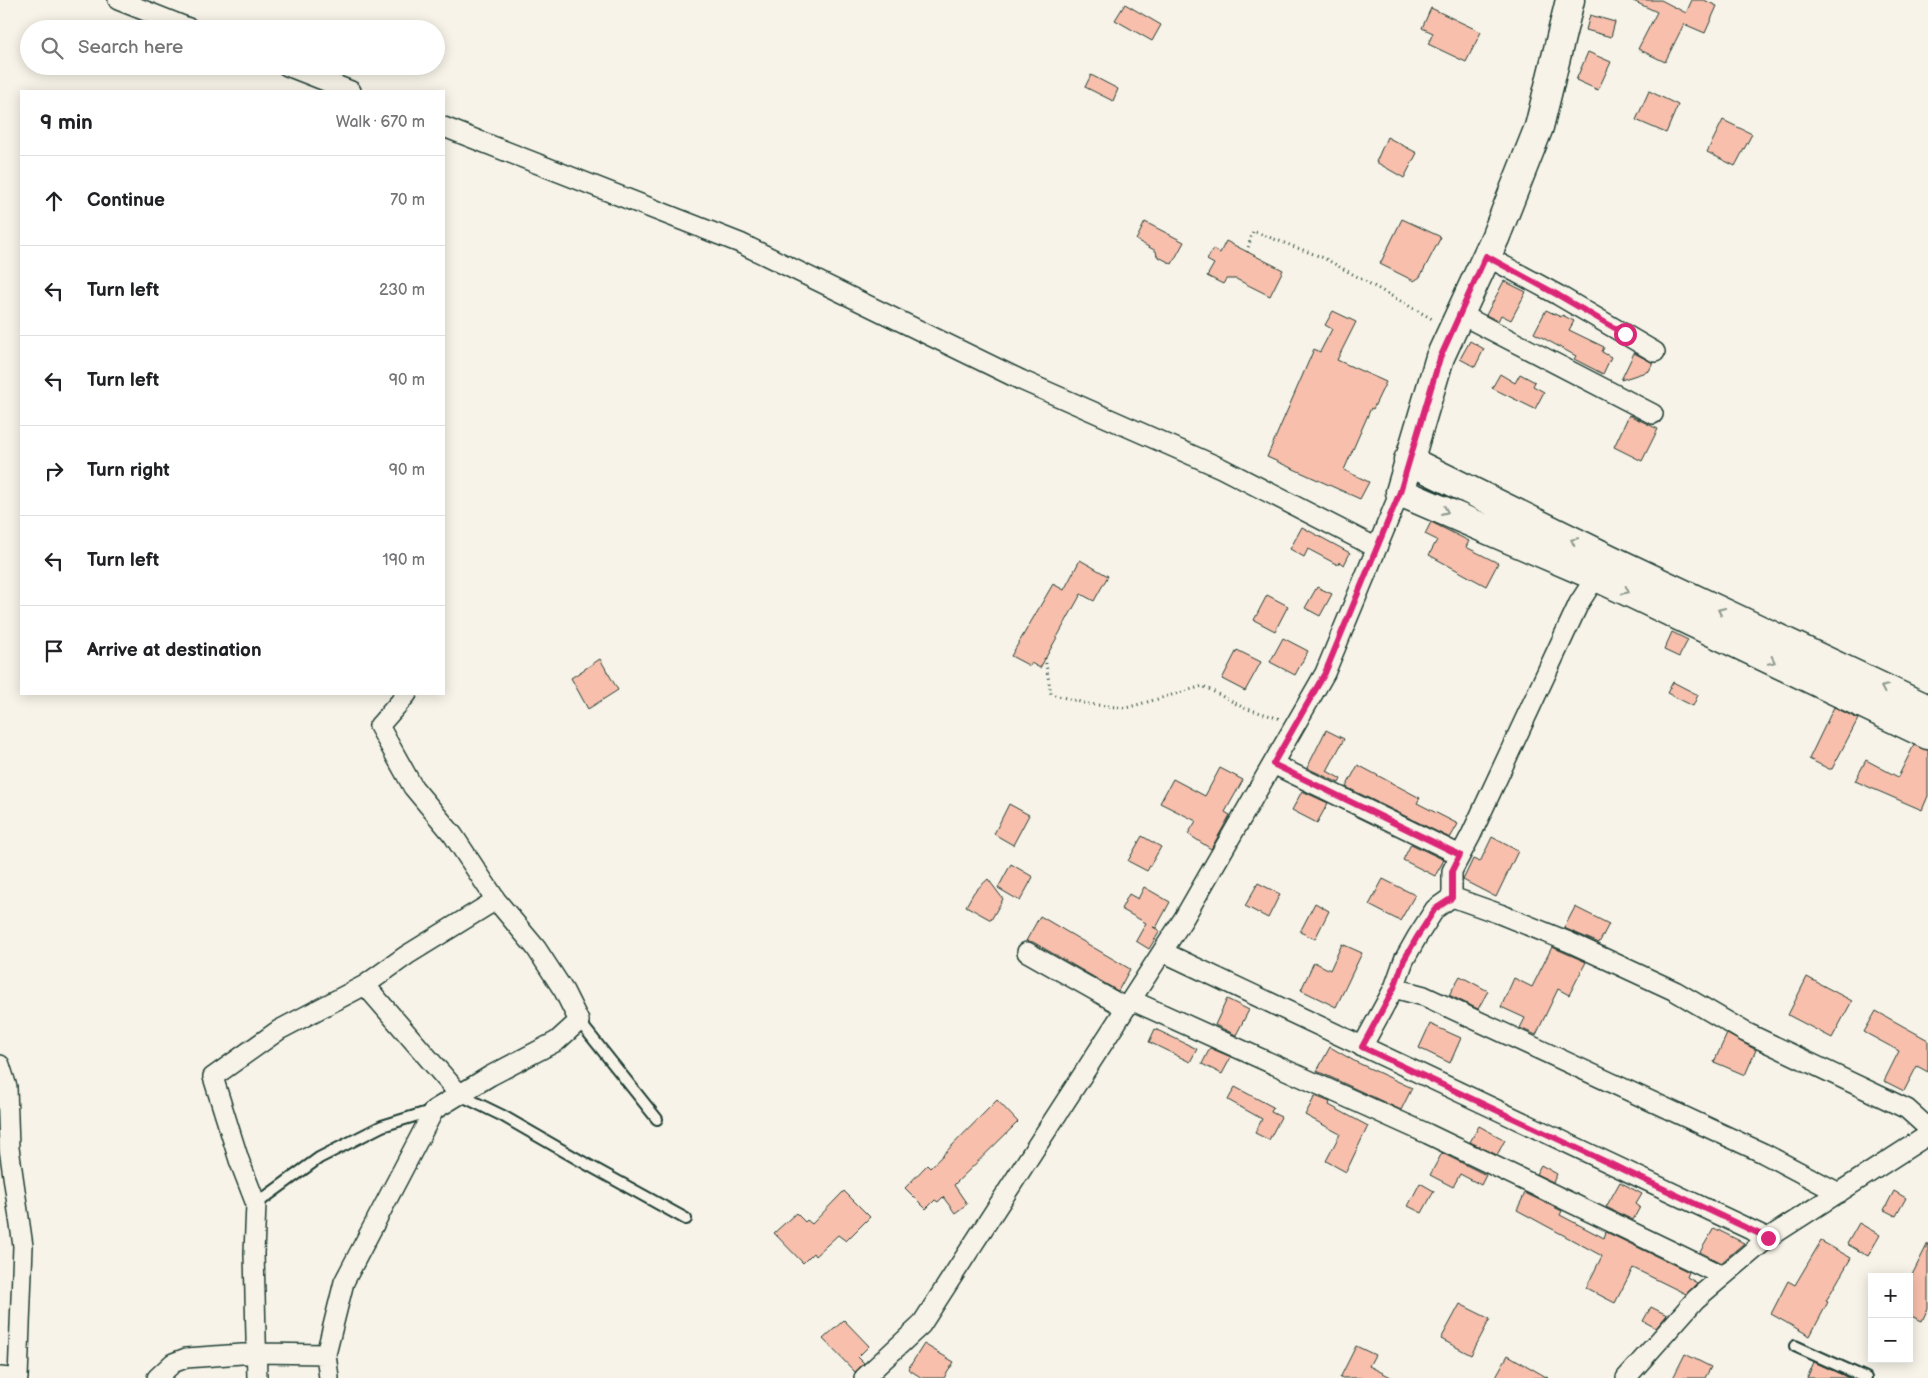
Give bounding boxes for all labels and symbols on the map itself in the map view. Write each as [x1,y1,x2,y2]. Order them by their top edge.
route start [1614,323,1637,346]
one-way arrow [1440,505,1449,516]
one-way arrow [1570,537,1579,548]
one-way arrow [1620,585,1629,595]
one-way arrow [1717,607,1726,617]
one-way arrow [1767,655,1776,665]
one-way arrow [1880,684,1889,694]
route end [1757,1227,1780,1250]

